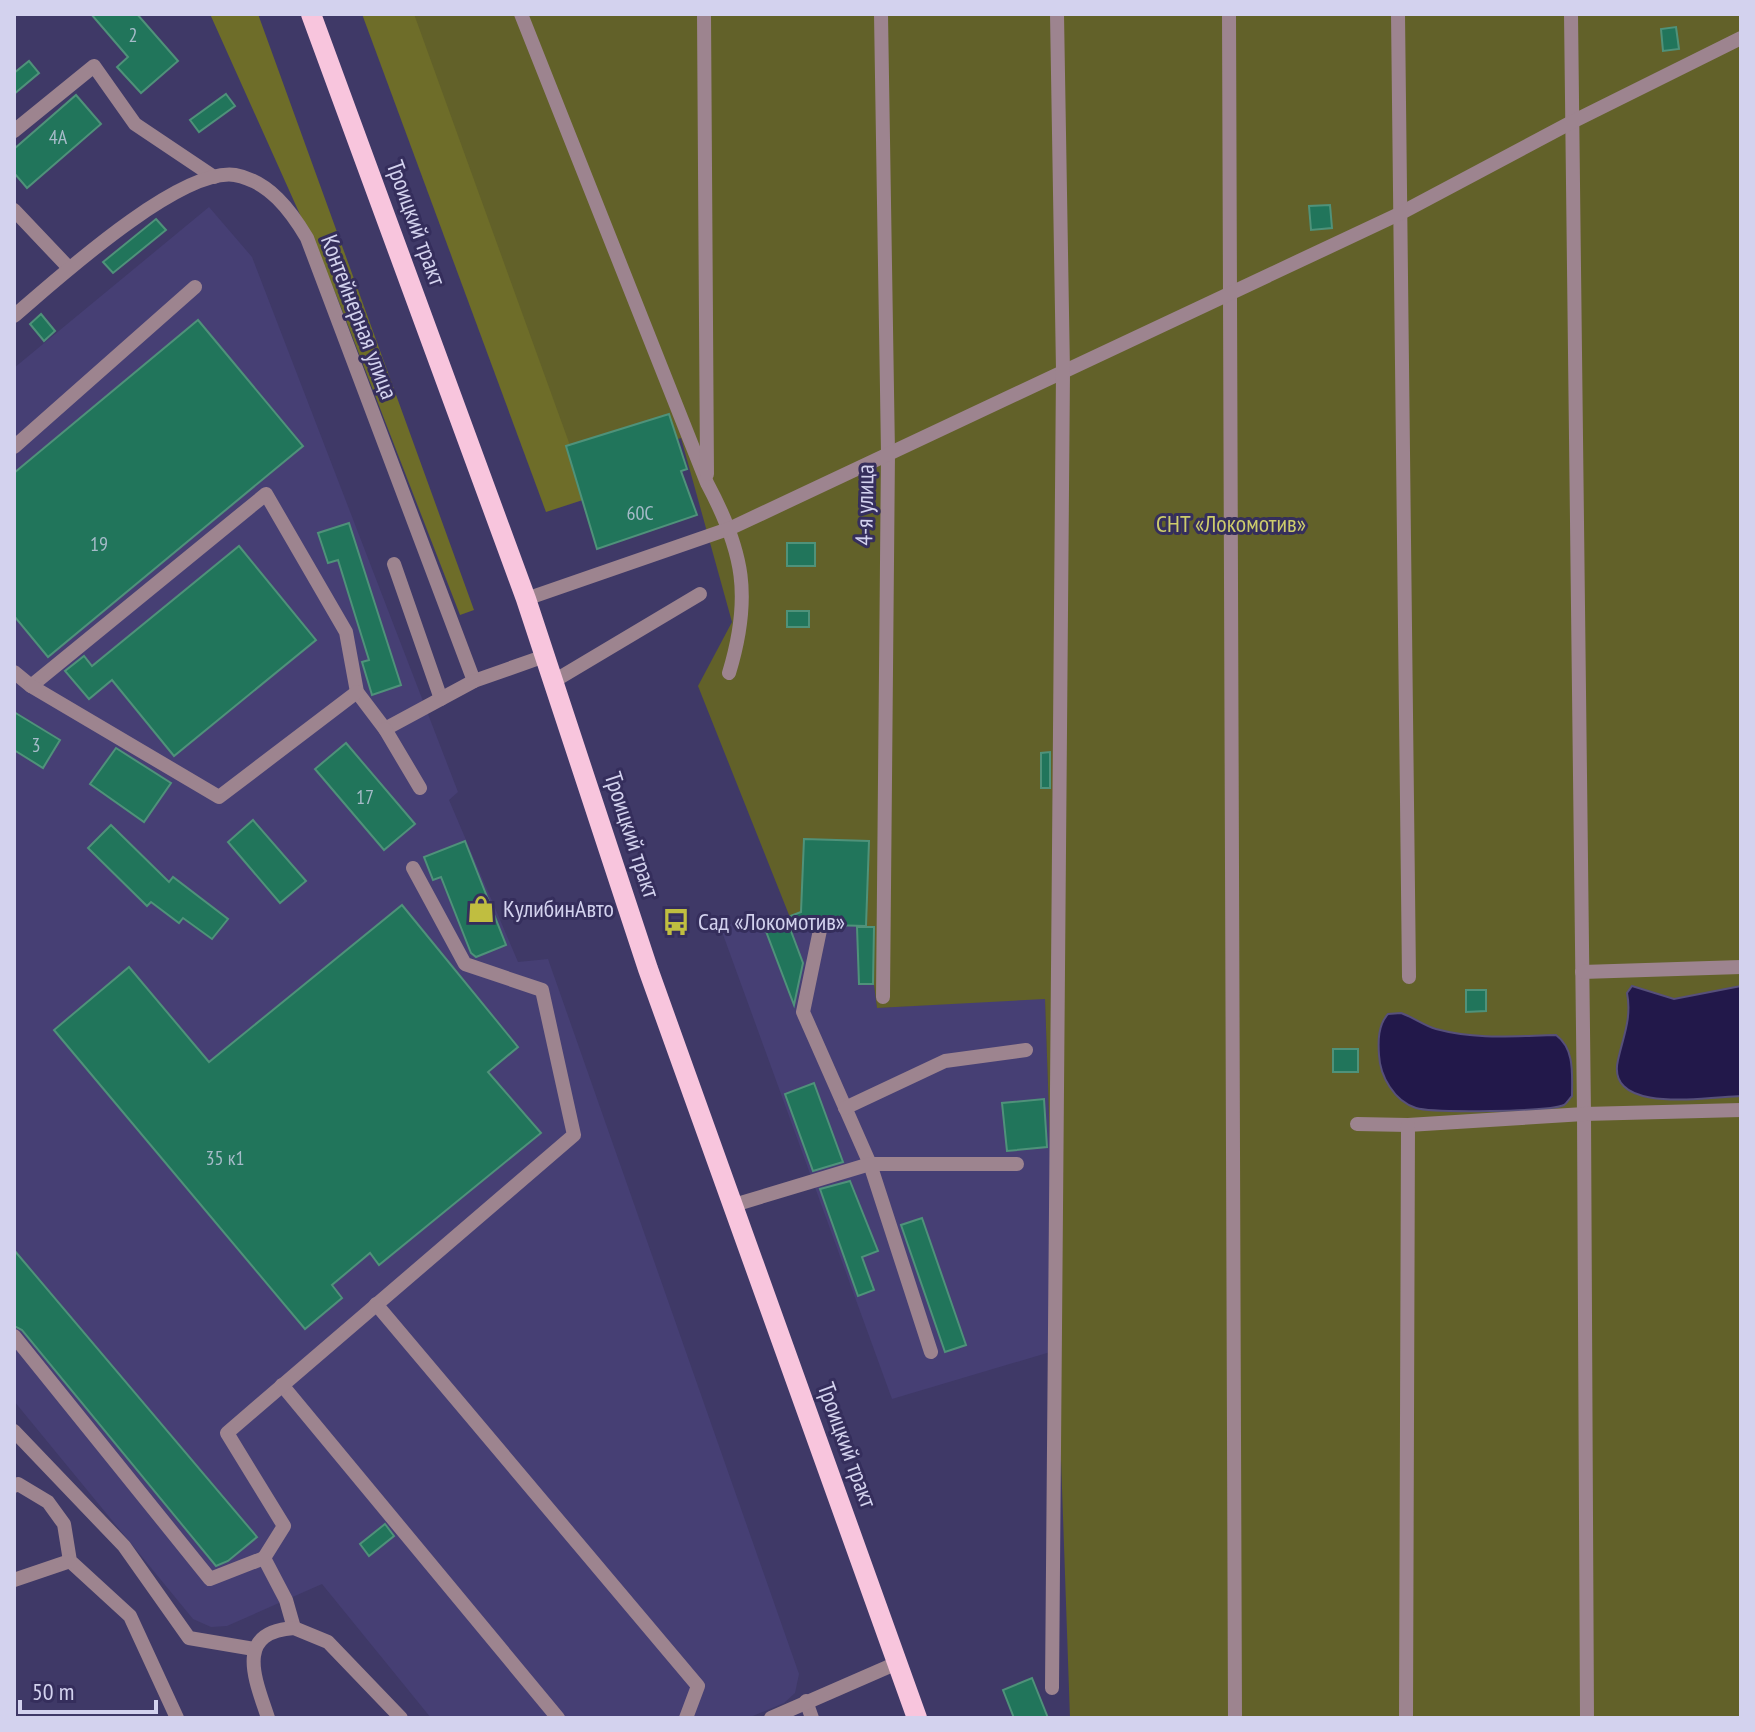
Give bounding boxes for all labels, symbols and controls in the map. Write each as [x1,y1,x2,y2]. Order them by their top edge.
house number: 2 [129,22,138,48]
house number: 4А [49,124,68,150]
street label: Троицкий тракт [380,156,453,290]
street label: Контейнерная улица [314,230,405,403]
street label: 4-я улица [848,464,881,546]
house number: 60С [626,500,654,526]
park label: СНТ «Локомотив» [1156,508,1306,539]
house number: 19 [90,531,108,557]
house number: 3 [32,732,41,758]
street label: Троицкий тракт [598,768,668,902]
house number: 17 [356,784,374,810]
place label: КулибинАвто [503,893,614,924]
shop icon: КулибинАвто [466,894,496,924]
place label: Сад «Локомотив» [698,906,845,937]
bus stop icon: Сад «Локомотив» [661,907,691,937]
house number: 35 к1 [206,1145,244,1171]
street label: Троицкий тракт [811,1378,884,1512]
scale bar [20,1664,156,1714]
text: 50 m [32,1676,74,1707]

